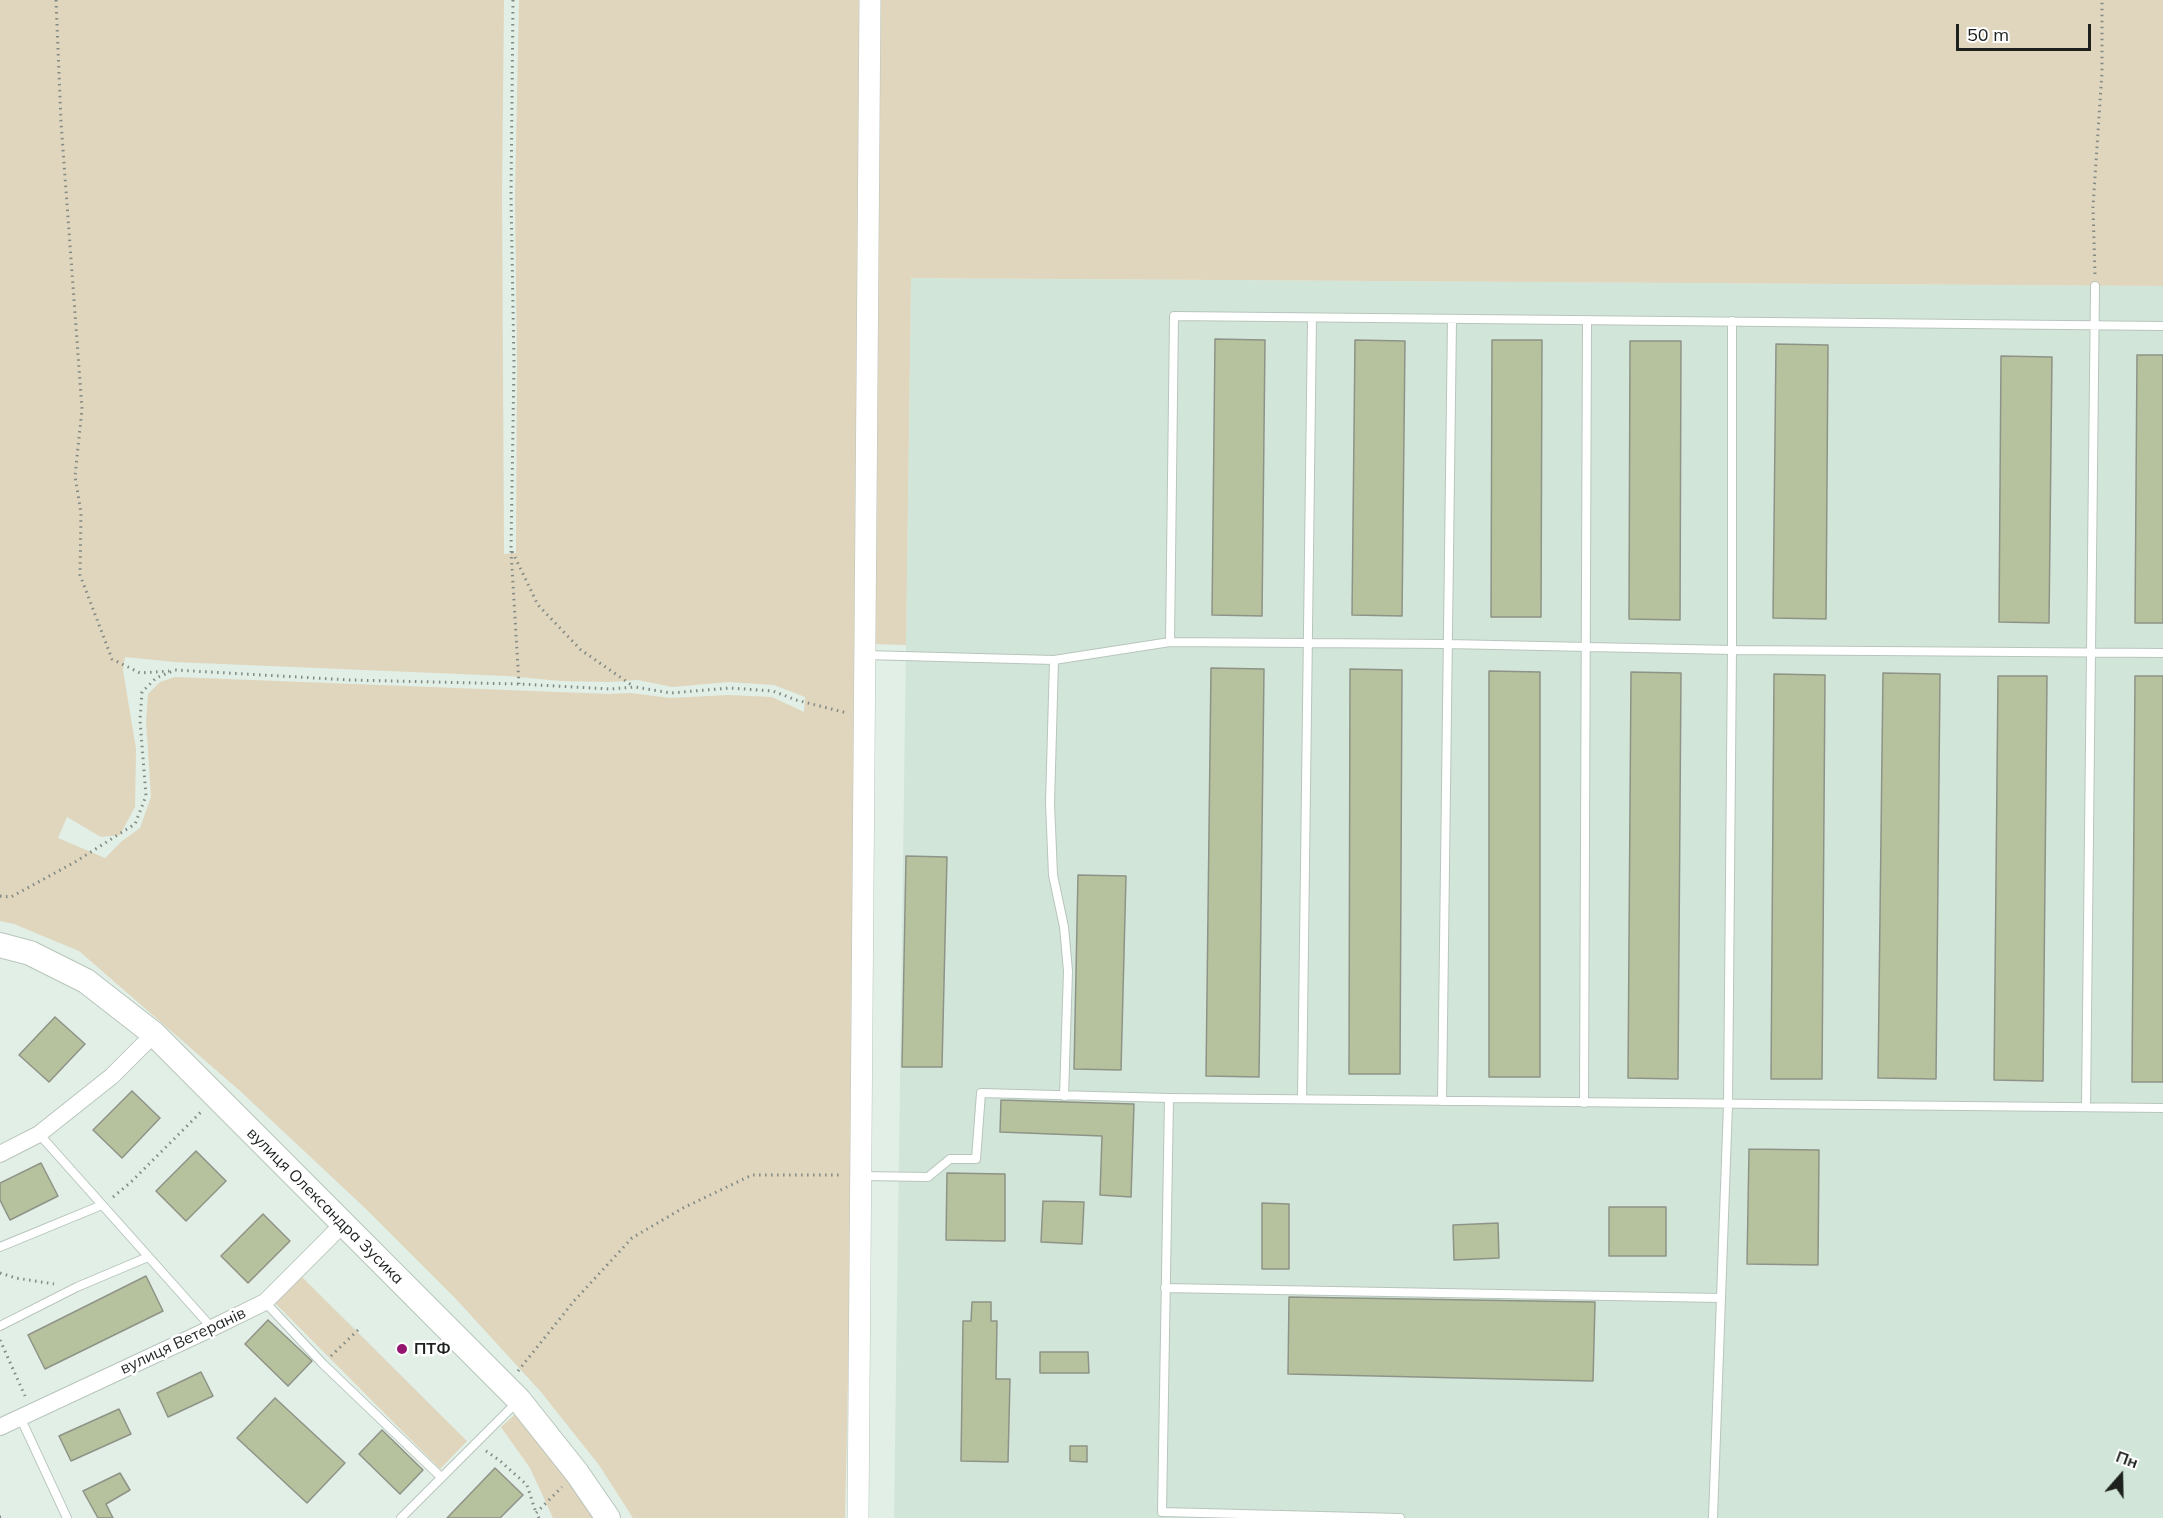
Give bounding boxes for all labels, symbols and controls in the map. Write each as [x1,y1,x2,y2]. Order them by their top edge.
scale bar [1959,12,2094,50]
text: 50 m [1967,23,2009,46]
street label: вулиця Олександра Зусика [243,1124,407,1288]
street label: вулиця Ветеранів [117,1303,249,1379]
place label: ПТФ [414,1339,451,1359]
marker: ПТФ [395,1342,409,1356]
north arrow [2091,1446,2151,1506]
text: Пн [2113,1446,2141,1472]

